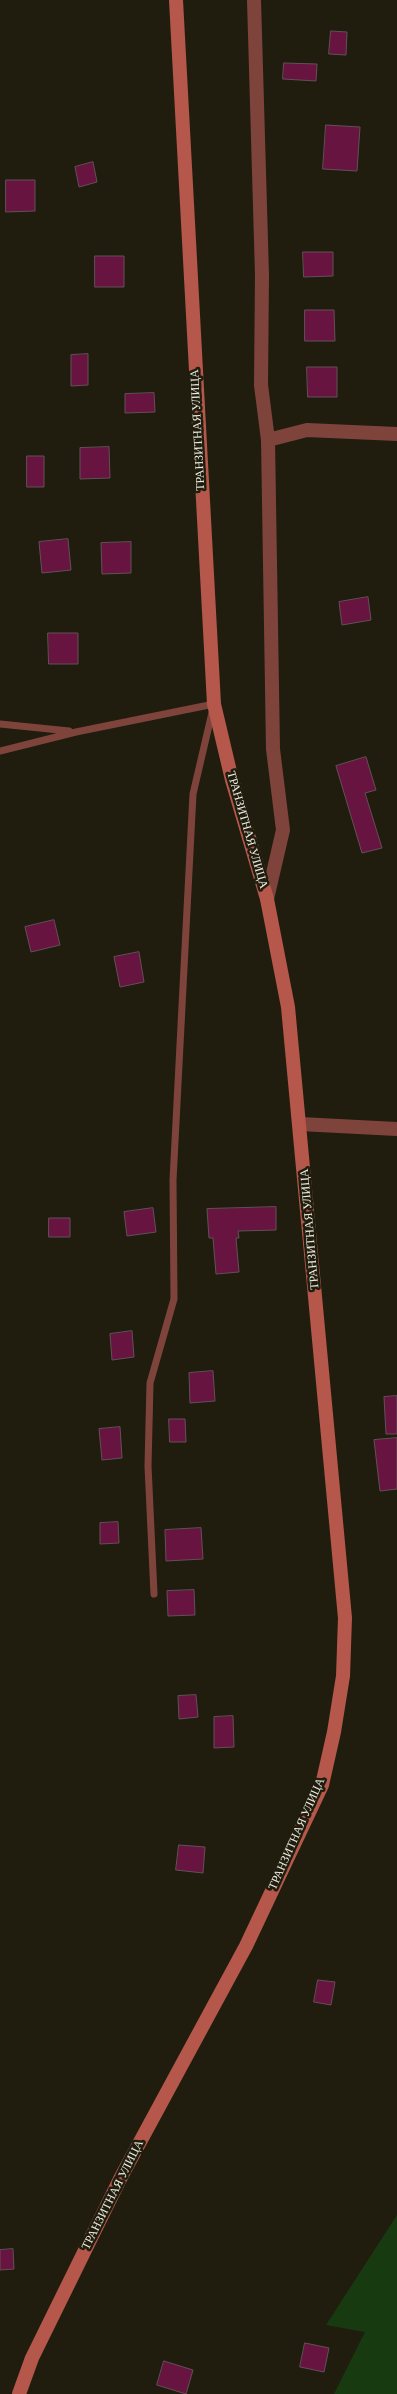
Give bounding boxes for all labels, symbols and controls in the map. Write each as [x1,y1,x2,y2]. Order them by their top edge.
street label: ТРАНЗИТНАЯ УЛИЦА [188,369,208,491]
street label: ТРАНЗИТНАЯ УЛИЦА [223,770,271,890]
street label: ТРАНЗИТНАЯ УЛИЦА [298,1168,322,1290]
street label: ТРАНЗИТНАЯ УЛИЦА [266,1776,328,1892]
street label: ТРАНЗИТНАЯ УЛИЦА [79,2138,147,2252]

